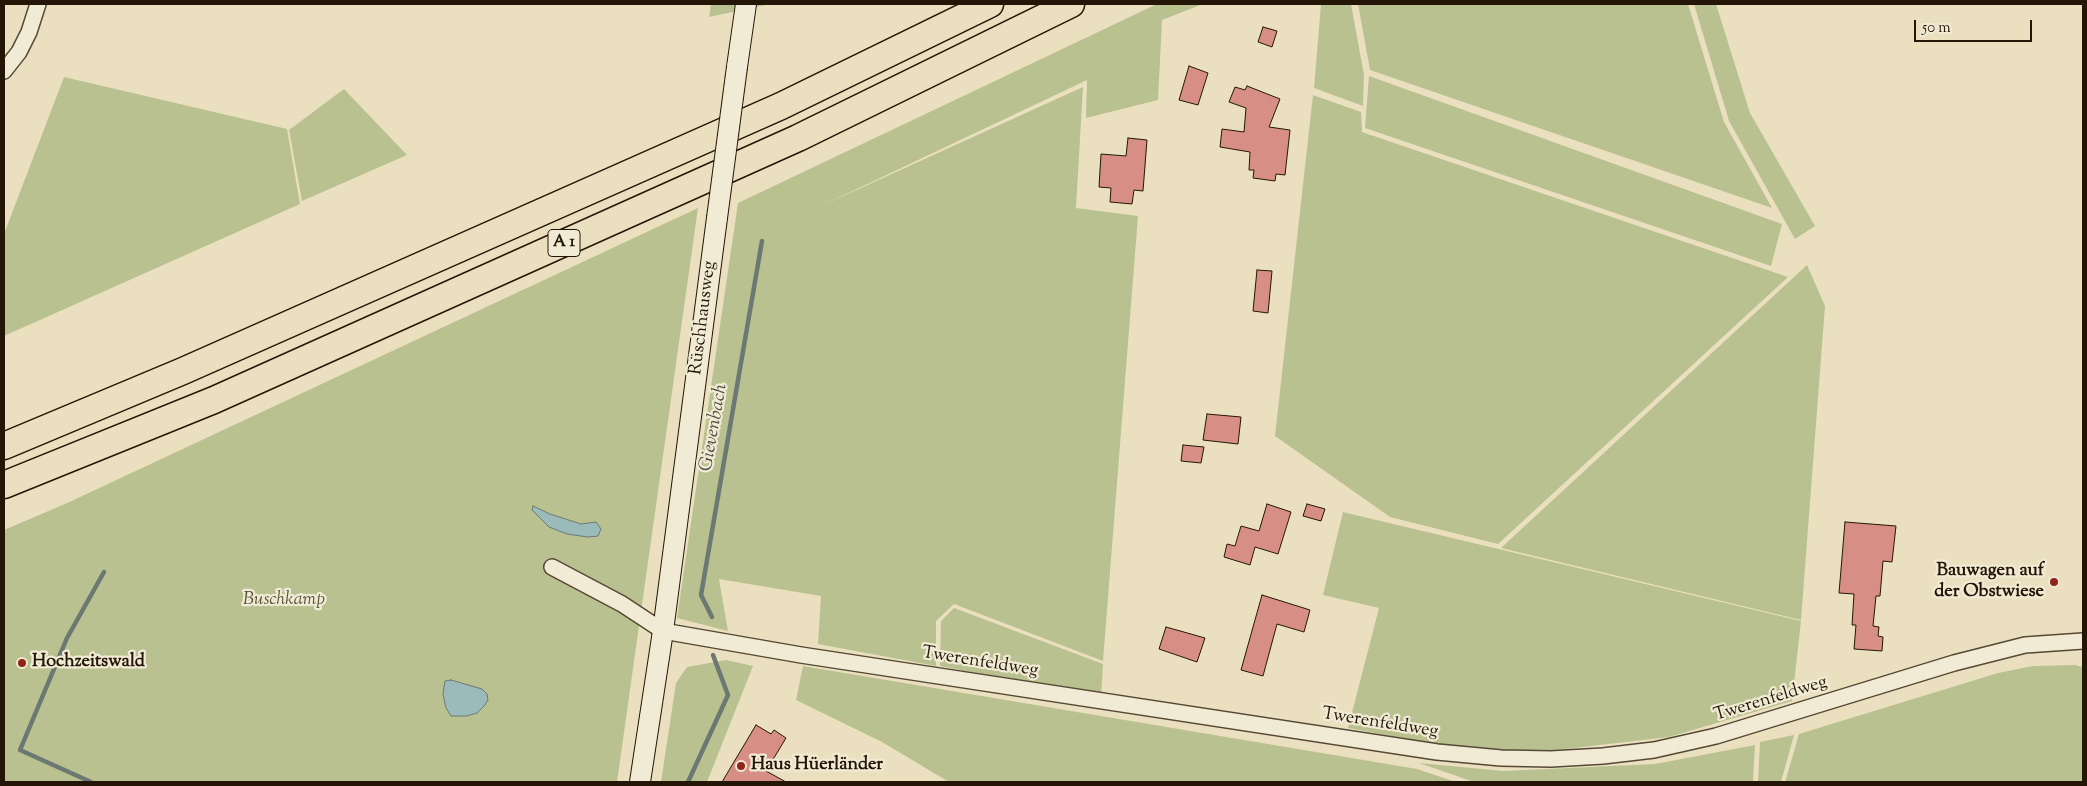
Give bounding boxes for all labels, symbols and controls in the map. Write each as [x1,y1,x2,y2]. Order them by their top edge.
scale bar [1917,10,2034,42]
text: 50 m [1922,18,1951,39]
road number: A 1 [548,230,580,256]
street label: Rüschhausweg [686,260,722,376]
water label: Gievenbach [696,382,734,474]
place label: Bauwagen auf der Obstwiese [1934,561,2044,604]
marker: Bauwagen auf der Obstwiese [2048,576,2060,588]
park label: Buschkamp [243,590,325,612]
street label: Twerenfeldweg [920,643,1040,683]
place label: Hochzeitswald [32,652,145,674]
marker: Hochzeitswald [16,657,28,669]
street label: Twerenfeldweg [1712,673,1830,727]
street label: Twerenfeldweg [1320,704,1440,744]
place label: Haus Hüerländer [751,755,883,777]
marker: Haus Hüerländer [735,760,747,772]

